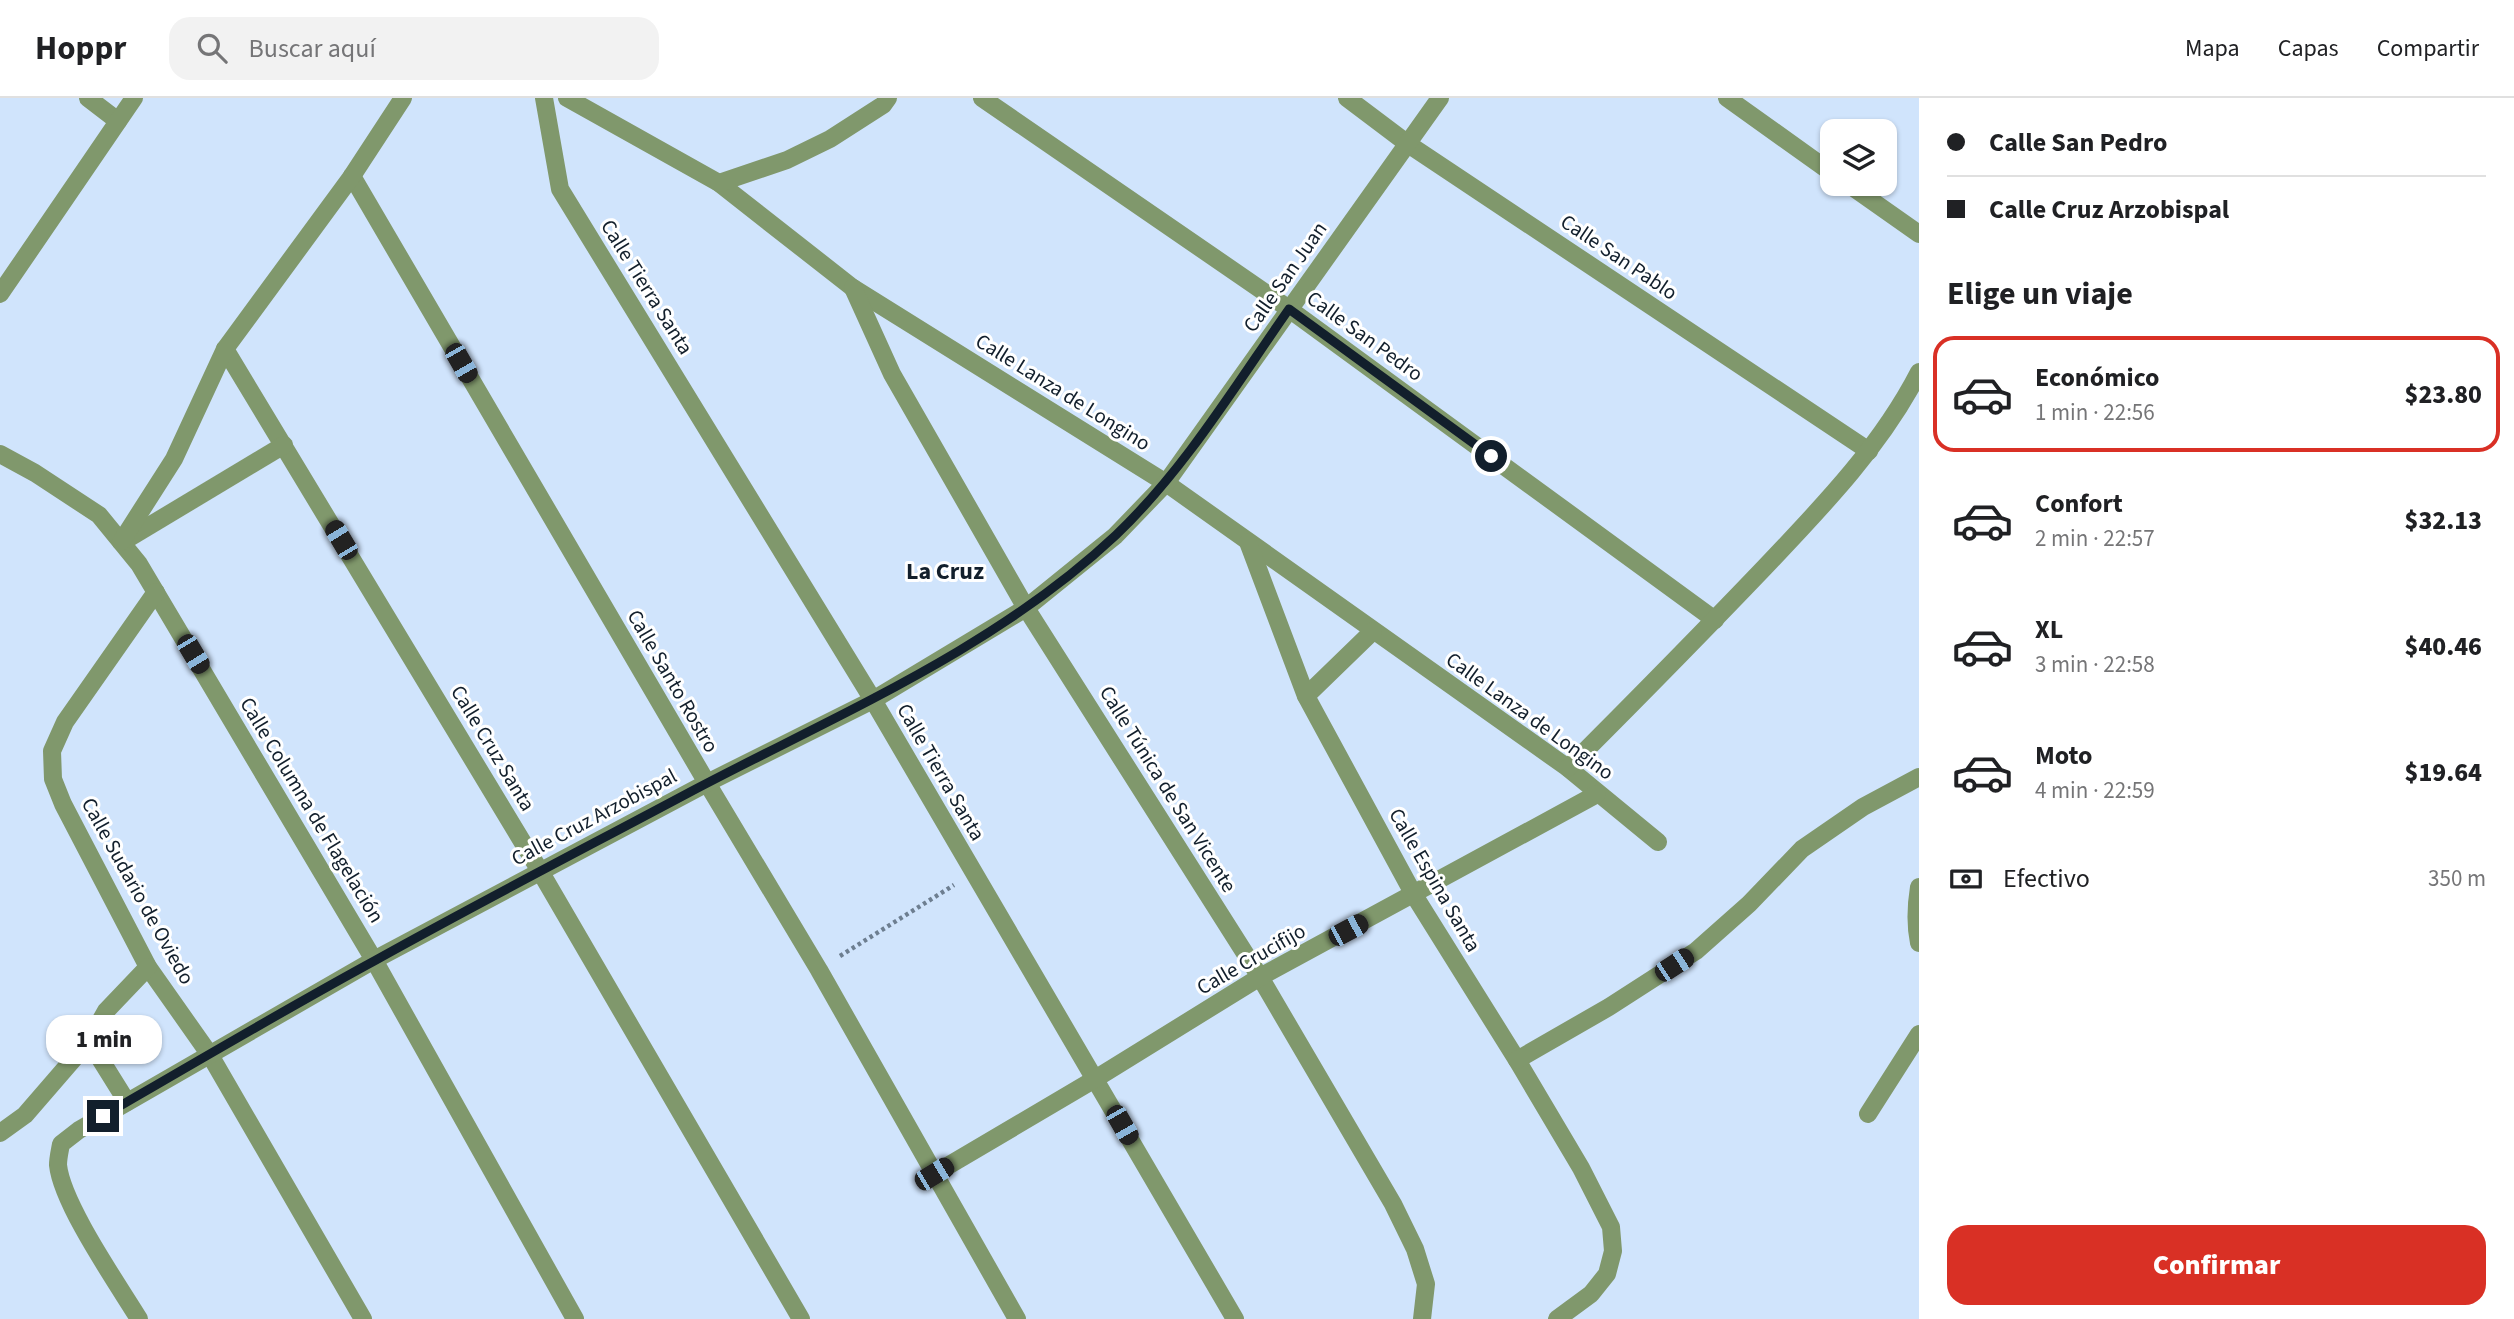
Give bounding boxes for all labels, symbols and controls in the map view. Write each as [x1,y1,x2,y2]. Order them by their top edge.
search box [169,17,659,80]
text: Hoppr [35,25,127,72]
icon: search [193,29,231,67]
text: Buscar aquí [249,30,376,67]
text: Mapa [2185,31,2240,66]
text: Capas [2278,31,2339,66]
text: Compartir [2377,31,2479,66]
map controls [1820,119,1897,196]
button: layers [1820,119,1897,196]
text: Calle San Pedro [1989,124,2167,161]
text: Calle Cruz Arzobispal [1989,191,2229,228]
street label: Calle San Pablo [1555,207,1683,307]
street label: Calle Tierra Santa [593,214,701,360]
street label: Calle San Juan [1236,216,1334,338]
text: Elige un viaje [1947,271,2133,317]
street label: Calle San Pedro [1301,284,1429,388]
street label: Calle Lanza de Longino [970,326,1156,458]
car [442,340,481,386]
text: Económico [2035,359,2160,396]
icon: car [1951,363,2014,426]
text: $23.80 [2405,376,2482,413]
text: 1 min · 22:56 [2035,396,2155,429]
route start [1475,440,1507,472]
text: Confort [2035,485,2123,522]
icon: car [1951,489,2014,552]
text: $32.13 [2405,502,2482,539]
car [322,517,361,563]
text: 2 min · 22:57 [2035,522,2155,555]
district label: La Cruz [906,554,984,589]
street label: Calle Santo Rostro [620,604,726,758]
text: XL [2035,611,2063,648]
icon: car [1951,615,2014,678]
text: $40.46 [2405,628,2482,665]
car [174,631,213,677]
street label: Calle Lanza de Longino [1440,645,1620,787]
text: 3 min · 22:58 [2035,648,2155,681]
street label: Calle Cruz Santa [444,679,542,817]
street label: Calle Túnica de San Vicente [1092,680,1244,898]
street label: Calle Columna de Flagelación [233,691,391,929]
street label: Calle Tierra Santa [889,698,993,846]
text: Moto [2035,737,2092,774]
icon: car [1951,741,2014,804]
text: $19.64 [2405,754,2482,791]
street label: Calle Cruz Arzobispal [506,761,682,873]
text: 4 min · 22:59 [2035,774,2155,807]
street label: Calle Sudario de Oviedo [74,792,202,990]
street label: Calle Espina Santa [1382,803,1488,957]
icon: cash [1947,860,1985,898]
text: Efectivo [2003,860,2090,897]
text: 350 m [2428,862,2486,895]
car [1325,911,1372,949]
street label: Calle Crucifijo [1191,916,1311,1002]
car [1651,945,1698,985]
callout: 1 min [45,1014,161,1063]
text: 1 min [76,1023,132,1056]
route end [87,1100,119,1132]
car [1103,1102,1142,1148]
car [911,1154,958,1194]
button: Confirmar [1947,1225,2486,1305]

